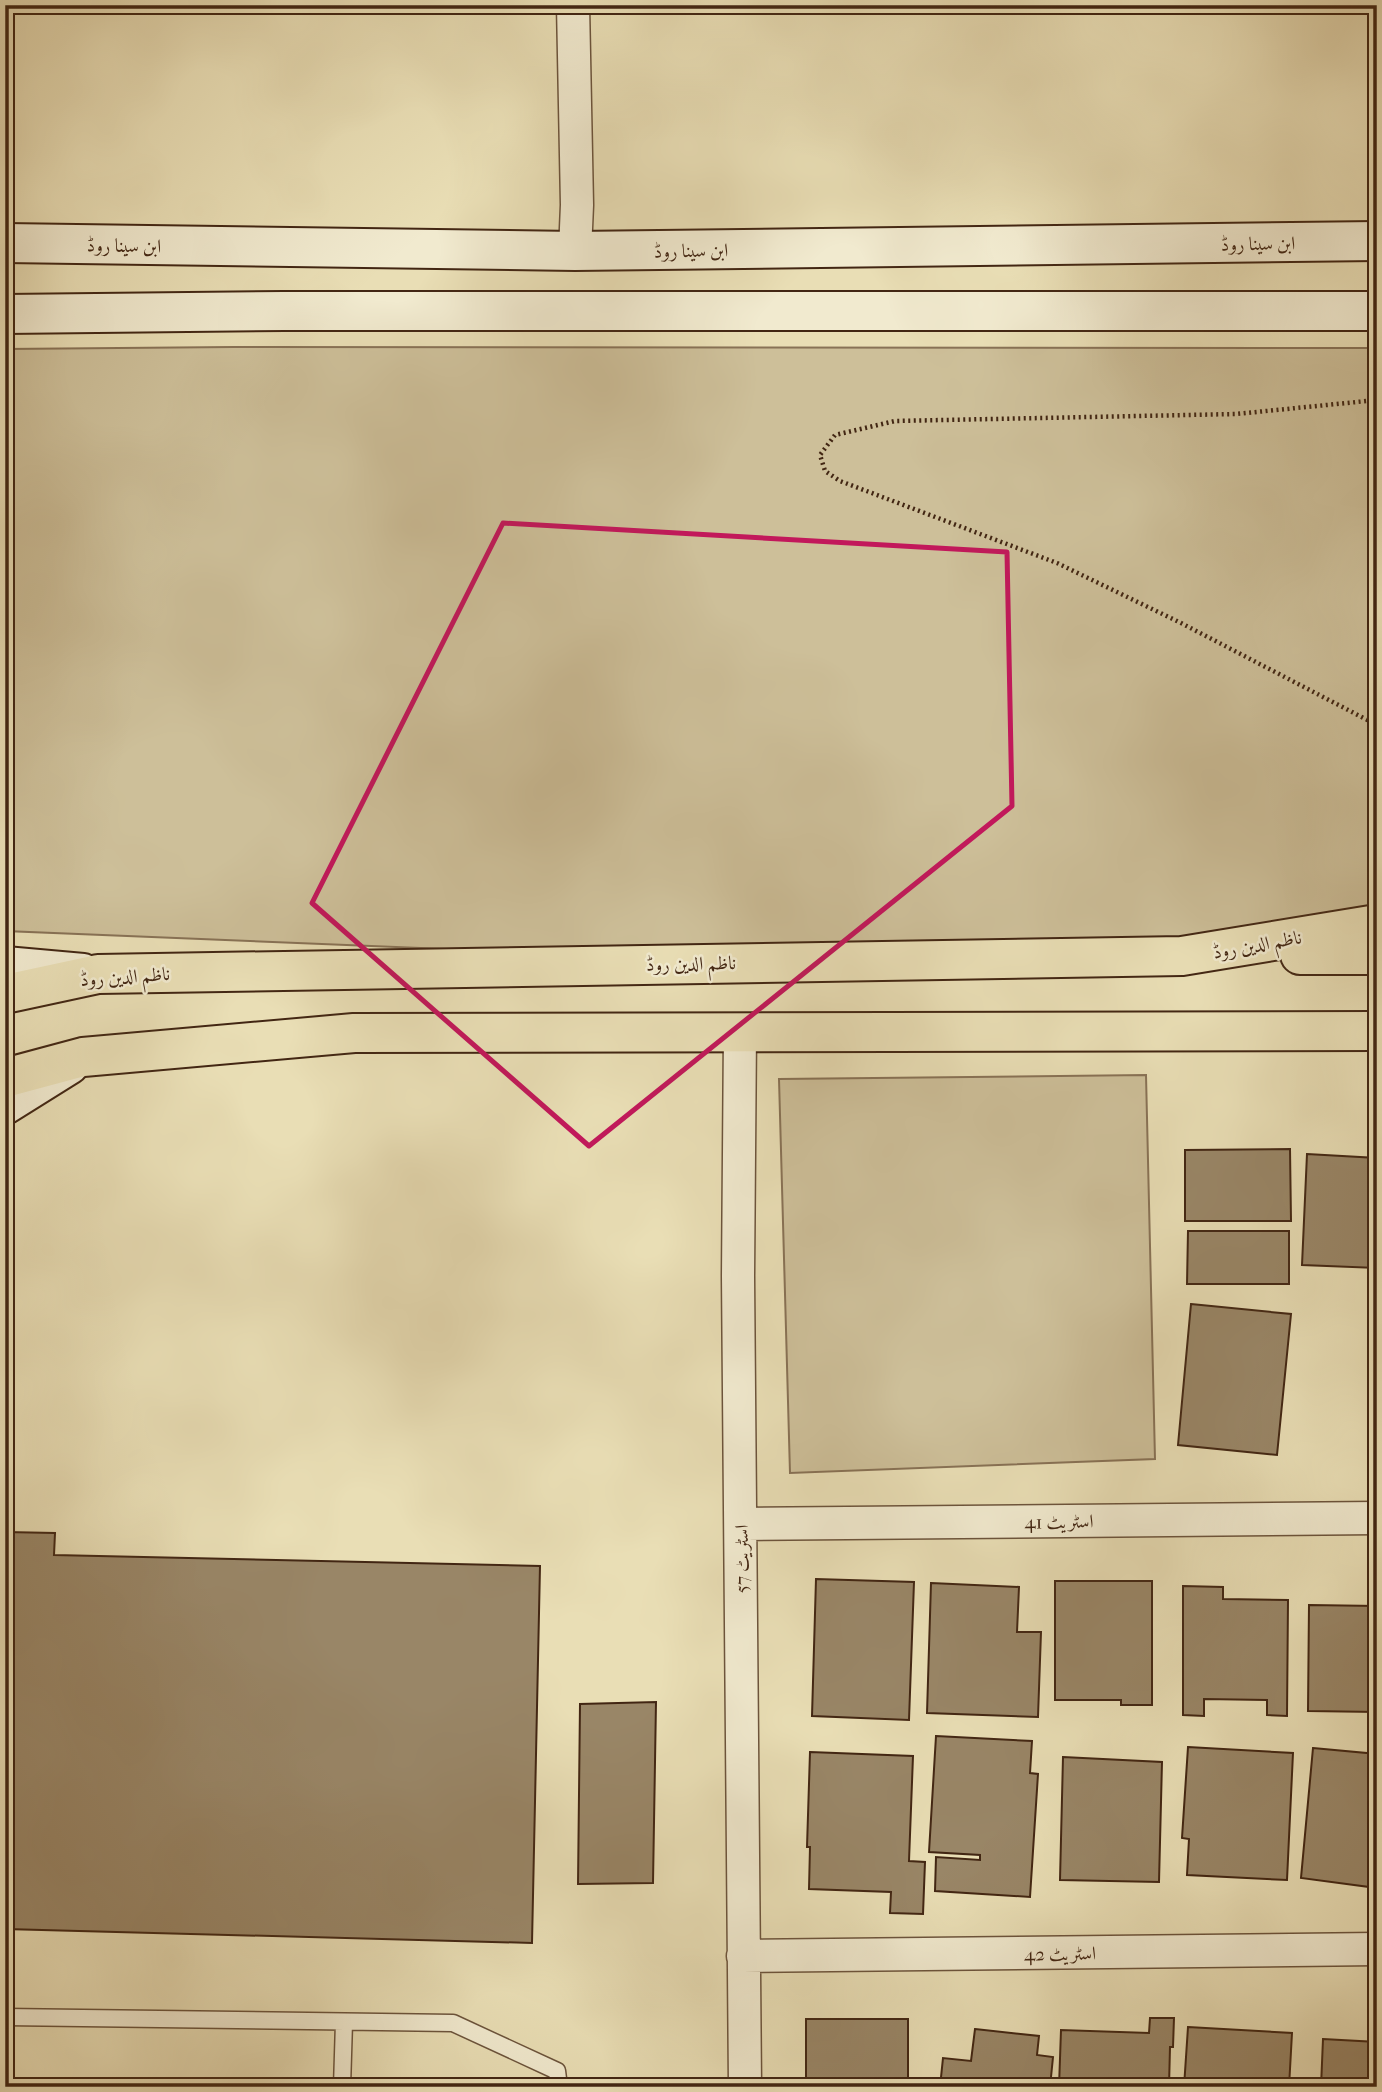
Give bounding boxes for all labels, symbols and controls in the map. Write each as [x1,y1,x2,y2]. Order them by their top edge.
street label: ابن سینا روڈ [1221,232,1296,256]
street label: ابن سینا روڈ [86,234,161,258]
street label: ابن سینا روڈ [654,239,729,263]
street label: ناظم الدین روڈ [1211,926,1305,971]
street label: ناظم الدین روڈ [646,952,736,983]
street label: ناظم الدین روڈ [79,963,171,998]
street label: اسٹریٹ 41 [1024,1510,1094,1534]
street label: اسٹریٹ 57 [731,1525,753,1593]
street label: اسٹریٹ 42 [1024,1942,1096,1966]

